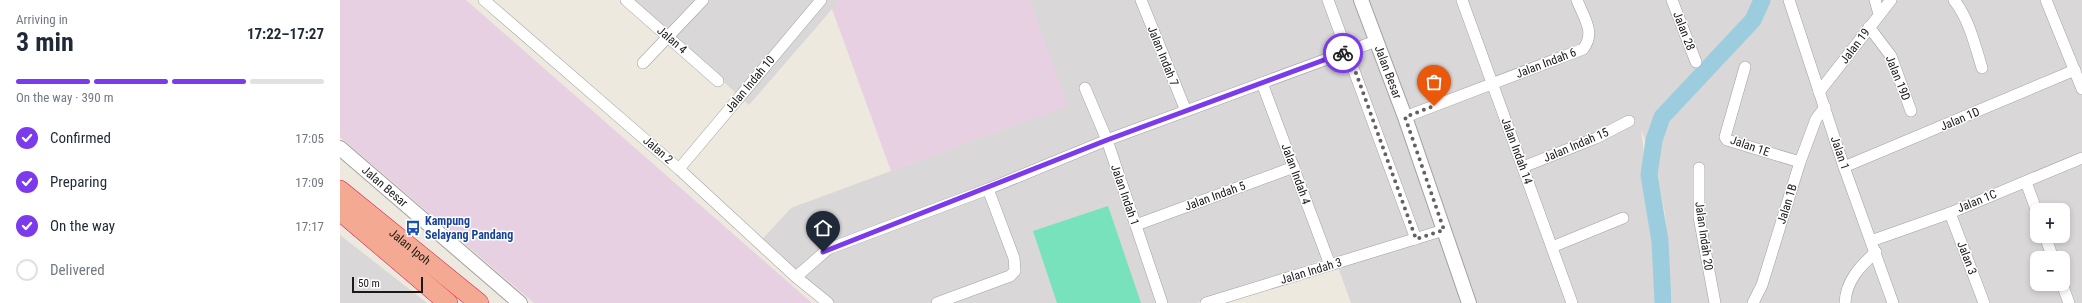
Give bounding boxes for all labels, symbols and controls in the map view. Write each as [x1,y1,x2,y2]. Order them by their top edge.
street label: Jalan 28 [1670,10,1698,52]
text: Arriving in [16,12,68,27]
street label: Jalan 4 [654,23,690,57]
street label: Jalan Indah 7 [1145,24,1181,88]
text: 17:22–17:27 [247,25,324,43]
street label: Jalan 19 [1837,26,1873,66]
text: 3 min [16,27,74,57]
courier [1323,33,1363,73]
icon: bike [1332,42,1354,64]
street label: Jalan Besar [1372,44,1405,101]
street label: Jalan Indah 6 [1514,45,1578,81]
street label: Jalan Indah 10 [722,53,778,115]
street label: Jalan 19D [1883,53,1913,103]
pin [1417,65,1451,106]
icon: bag [1423,71,1445,93]
text: On the way · 390 m [16,90,113,105]
street label: Jalan 1D [1938,104,1982,134]
street label: Jalan Indah 14 [1499,116,1535,186]
street label: Jalan Indah 15 [1541,125,1611,165]
icon: check [16,127,38,149]
text: Confirmed [50,129,111,147]
text: 17:05 [295,131,324,146]
street label: Jalan 2 [640,133,676,167]
street label: Jalan 1E [1729,133,1771,159]
street label: Jalan 1 [1828,134,1852,172]
street label: Jalan Indah 4 [1279,142,1313,206]
street label: Jalan Besar [359,163,411,210]
street label: Jalan Indah 1 [1108,163,1142,227]
icon: check [16,171,38,193]
text: Preparing [50,173,107,191]
text: 17:09 [295,175,324,190]
street label: Jalan Indah 5 [1183,179,1247,213]
street label: Jalan 1B [1774,182,1800,226]
street label: Jalan 1C [1955,187,1999,215]
street label: Jalan Indah 20 [1692,201,1716,271]
map controls [2030,203,2070,291]
button: + [2030,203,2070,243]
pin [806,211,840,252]
place label: Kampung Selayang Pandang [425,214,513,242]
icon: check [16,215,38,237]
text: On the way [50,217,115,235]
icon: home [812,217,834,239]
text: 17:17 [295,219,324,234]
bus stop icon: Kampung Selayang Pandang [404,219,422,237]
street label: Jalan Ipoh [386,226,434,268]
street label: Jalan 3 [1954,239,1980,277]
button: − [2030,251,2070,291]
street label: Jalan Indah 3 [1279,255,1344,287]
text: Delivered [50,261,105,279]
scale bar [352,275,423,294]
text: 50 m [358,277,380,290]

